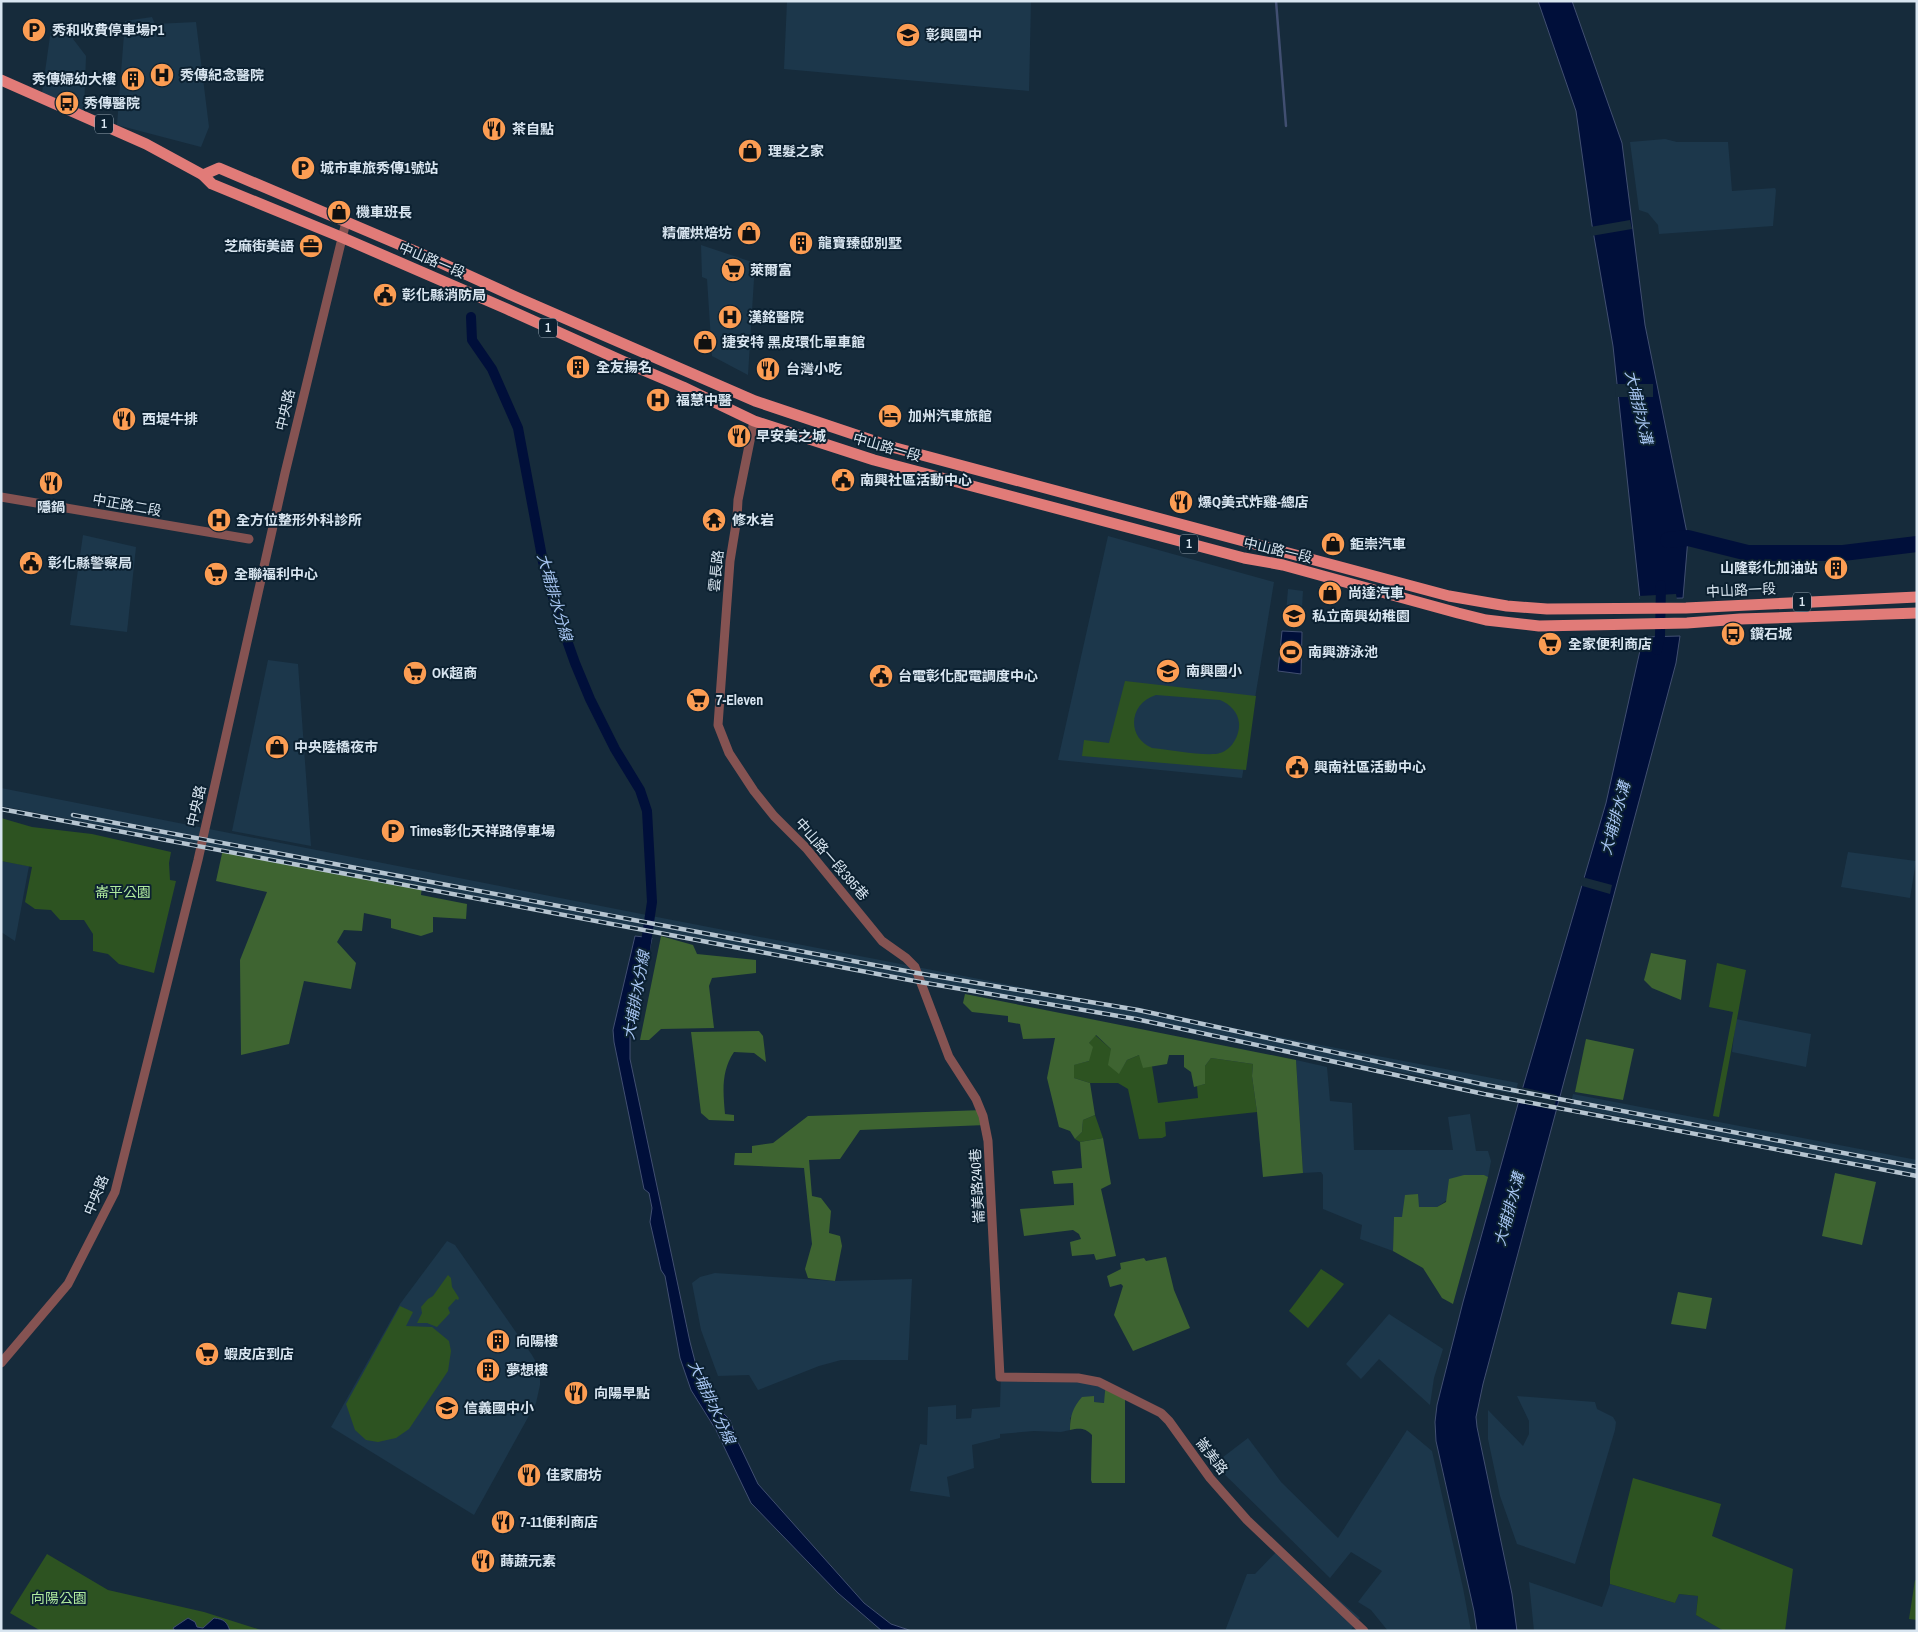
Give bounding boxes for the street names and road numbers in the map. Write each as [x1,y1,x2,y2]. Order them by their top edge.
road number: 1 [95,115,113,134]
street label: 中山路一段 [396,238,468,282]
road number: 1 [539,318,557,338]
street label: 中央路 [272,388,298,432]
street label: 中山路一段 [851,429,923,465]
street label: 中正路二段 [91,490,163,520]
street label: 中山路一段 [1242,533,1314,567]
road number: 1 [1180,534,1198,554]
street label: 雲長路 [705,549,727,593]
street label: 中山路一段 [1706,579,1776,601]
road number: 1 [1793,592,1811,612]
street label: 中央路 [183,784,209,828]
street label: 中山路一段395巷 [791,814,873,904]
street label: 崙美路240巷 [966,1148,988,1224]
street label: 中央路 [80,1172,112,1218]
street label: 崙美路 [1192,1434,1232,1478]

